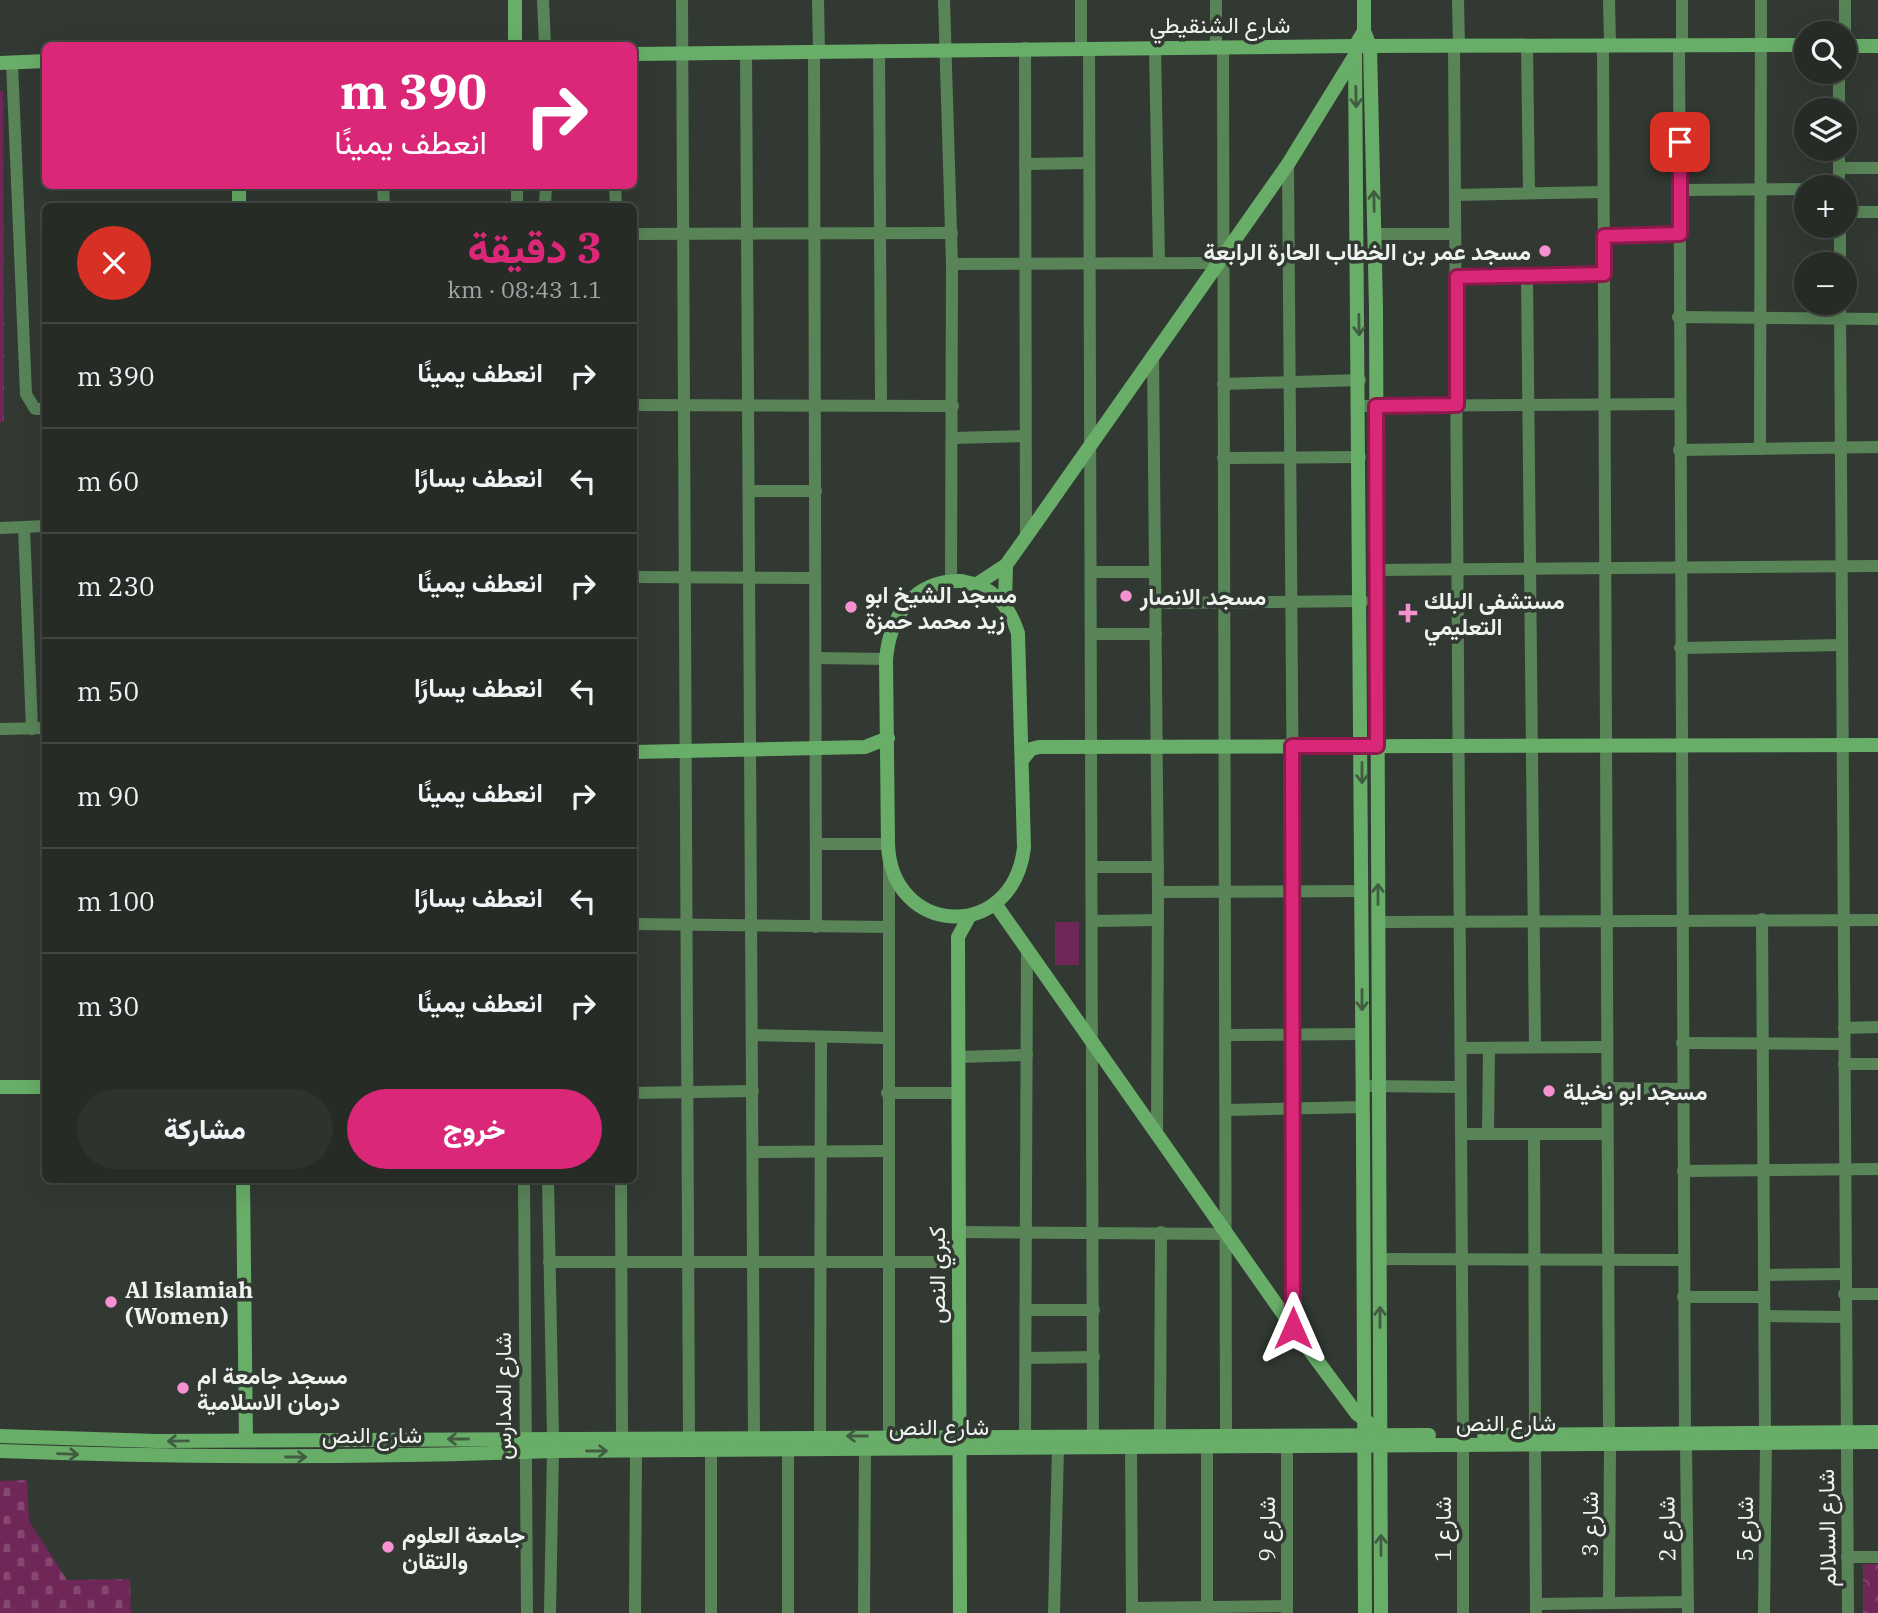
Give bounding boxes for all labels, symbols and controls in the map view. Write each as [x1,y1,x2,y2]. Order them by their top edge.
street label: شارع الشنقيطي [1150,9,1290,44]
map controls [1794,21,1857,315]
button: search [1794,21,1857,84]
text: 390 m [340,59,487,122]
icon: right [511,70,602,161]
one-way arrow [1349,85,1362,108]
button: layers [1794,98,1857,161]
pin [1650,112,1710,172]
text: انعطف يمينًا [334,121,487,163]
icon: arrive [1661,123,1699,161]
button: + [1794,175,1857,238]
one-way arrow [1367,190,1381,213]
text: 3 دقيقة [468,220,602,275]
button: close [77,226,151,300]
place label: مسجد عمر بن الخطاب الحارة الرابعة [1204,236,1531,267]
marker: مسجد عمر بن الخطاب الحارة الرابعة [1537,243,1553,259]
button: − [1794,252,1857,315]
text: 1.1 km · 08:43 [448,274,602,304]
one-way arrow [1352,313,1366,336]
text: انعطف يمينًا [417,355,543,389]
icon: right [564,357,602,395]
text: 390 m [77,359,155,393]
text: انعطف يسارًا [414,460,543,494]
icon: left [564,462,602,500]
text: 60 m [77,464,139,498]
text: انعطف يمينًا [417,565,543,599]
icon: right [564,567,602,605]
text: 230 m [77,569,155,603]
place label: مسجد الشيخ ابو زيد محمد حمزة [865,579,1017,636]
place label: مسجد الانصار [1139,581,1266,612]
place label: مستشفى البلك التعليمي [1424,585,1565,647]
marker: مسجد الانصار [1118,588,1134,604]
marker: مسجد الشيخ ابو زيد محمد حمزة [843,599,859,615]
marker: مستشفى البلك التعليمي [1398,603,1418,623]
text: انعطف يسارًا [414,670,543,704]
icon: left [564,672,602,710]
text: 50 m [77,674,139,708]
one-way arrow [1355,761,1369,784]
text: انعطف يمينًا [417,775,543,809]
icon: right [564,777,602,815]
text: 90 m [77,779,139,813]
text: انعطف يسارًا [414,880,543,914]
icon: left [564,882,602,920]
one-way arrow [1371,883,1385,906]
text: 100 m [77,884,155,918]
text: انعطف يمينًا [417,985,543,1019]
icon: right [564,987,602,1025]
one-way arrow [1355,988,1368,1011]
text: 30 m [77,989,139,1023]
place label: مسجد ابو نخيلة [1563,1076,1707,1107]
marker: مسجد ابو نخيلة [1541,1083,1557,1099]
button: مشاركة [77,1089,333,1169]
button: خروج [347,1089,602,1169]
street label: كبري النص [921,1226,956,1324]
place label: Al Islamiah (Women) [125,1274,253,1330]
position arrow [1256,1291,1330,1365]
marker: Al Islamiah (Women) [103,1294,119,1310]
one-way arrow [1373,1306,1387,1329]
street label: شارع المدارس [487,1332,519,1460]
place label: مسجد جامعة ام درمان الاسلامية [197,1360,348,1417]
marker: مسجد جامعة ام درمان الاسلامية [175,1380,191,1396]
street label: شارع النص [1456,1407,1556,1439]
street label: شارع النص [889,1411,989,1443]
street label: شارع النص [322,1419,422,1451]
one-way arrow [846,1429,869,1443]
one-way arrow [447,1432,470,1446]
one-way arrow [167,1434,190,1447]
one-way arrow [585,1444,608,1458]
one-way arrow [56,1447,79,1460]
one-way arrow [284,1450,307,1464]
street label: شارع السلالم [1810,1469,1844,1587]
street label: شارع 3 [1574,1491,1606,1557]
street label: شارع 9 [1251,1496,1283,1562]
street label: شارع 1 [1427,1496,1459,1562]
street label: شارع 2 [1650,1496,1684,1562]
street label: شارع 5 [1729,1496,1761,1562]
place label: جامعة العلوم والتقان [402,1519,525,1576]
one-way arrow [1374,1534,1388,1557]
marker: جامعة العلوم والتقان [380,1539,396,1555]

